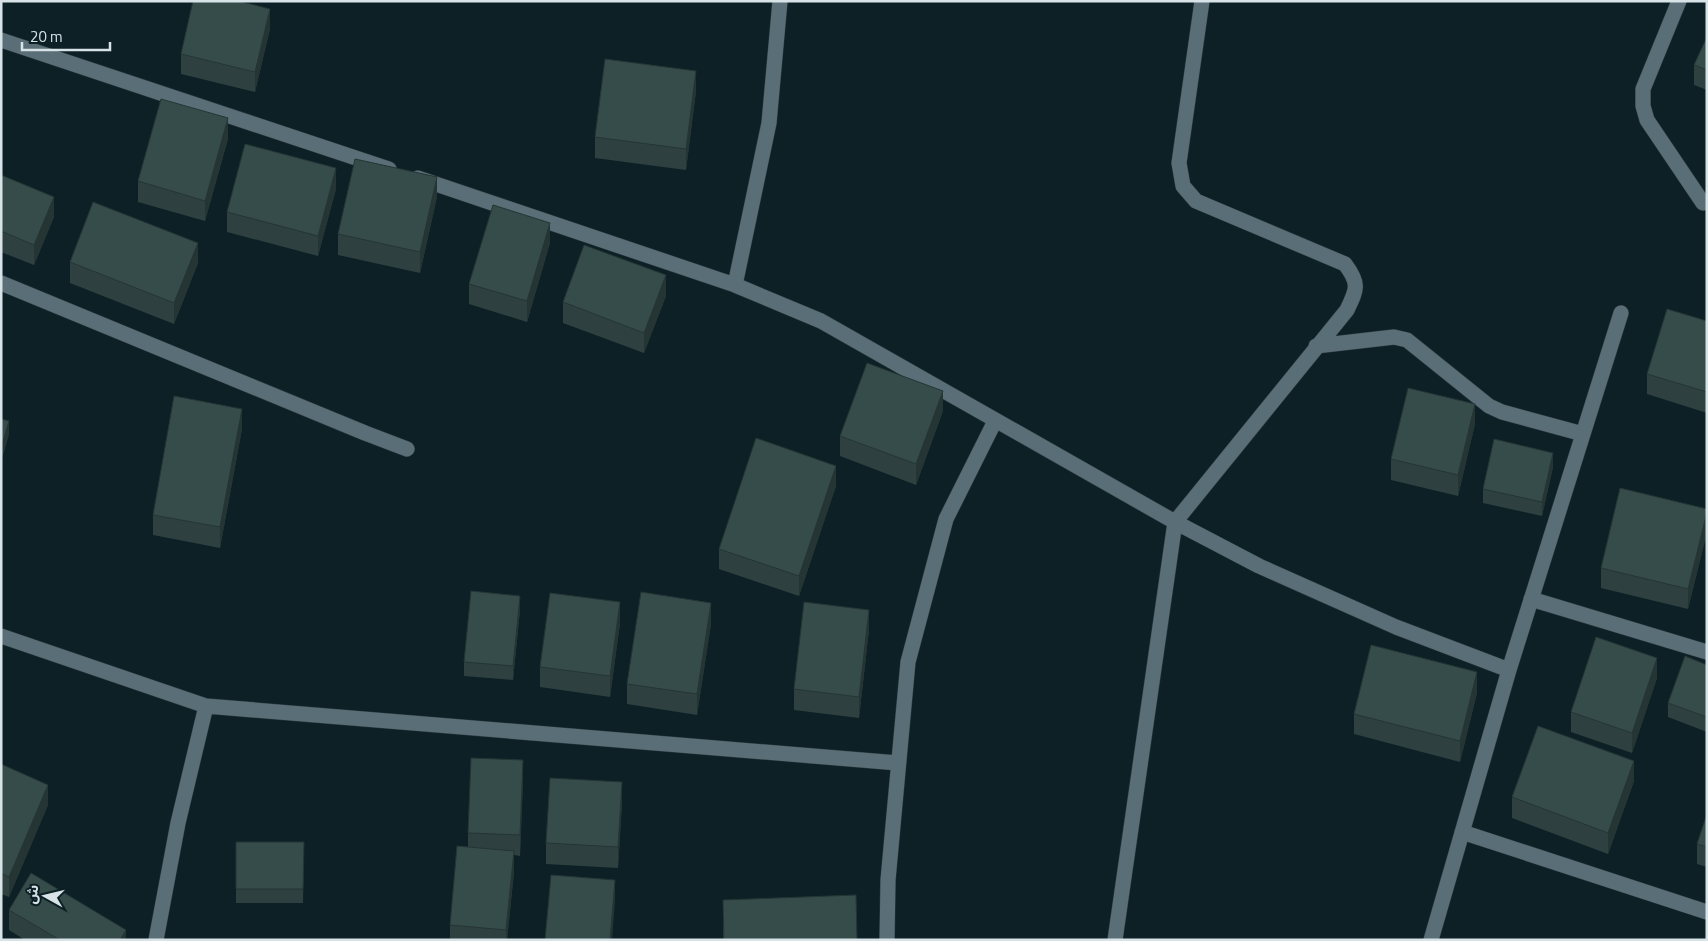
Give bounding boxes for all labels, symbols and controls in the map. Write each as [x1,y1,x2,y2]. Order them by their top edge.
scale bar [22,20,110,52]
text: 20 m [30,25,63,48]
north arrow [20,871,70,921]
text: ش [20,883,43,905]

